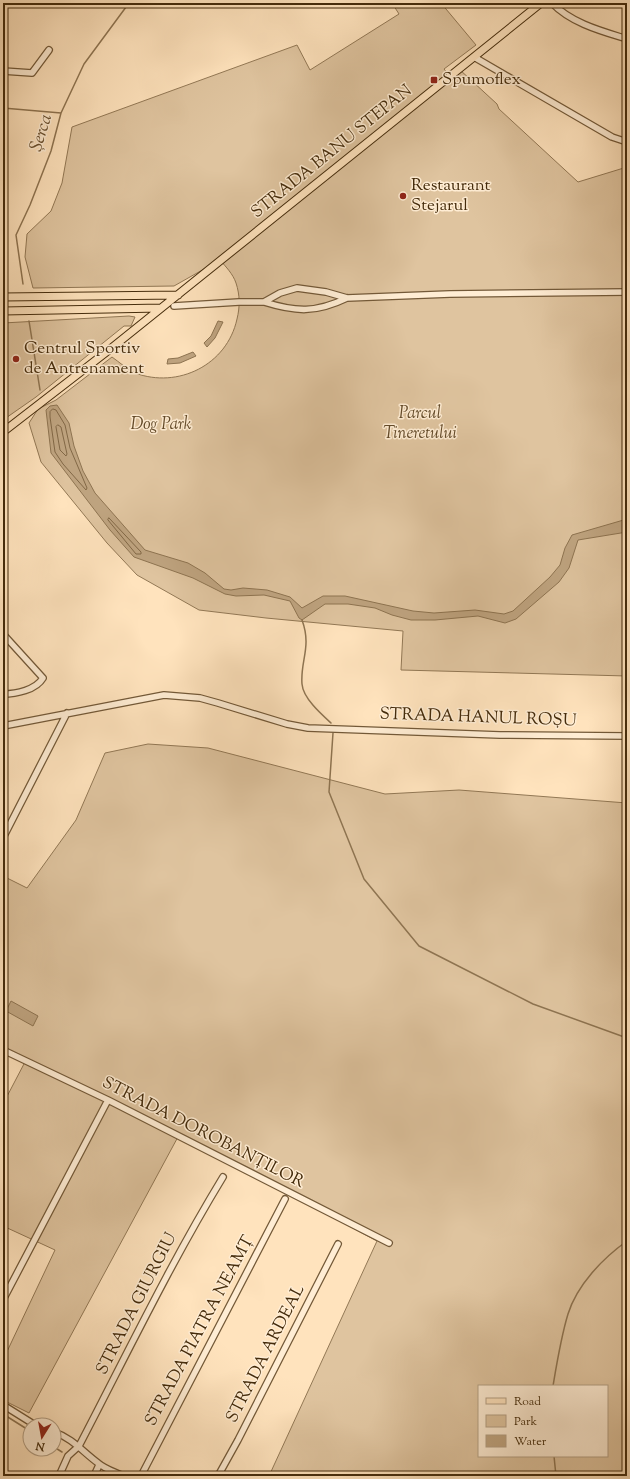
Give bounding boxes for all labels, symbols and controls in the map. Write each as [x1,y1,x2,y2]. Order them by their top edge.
place label: Spumoflex [442,68,521,92]
marker: Spumoflex [429,75,439,85]
street label: STRADA BANU STEPAN [246,79,418,225]
water label: Șerca [24,111,60,155]
place label: Restaurant Stejarul [411,174,491,218]
marker: Restaurant Stejarul [398,191,408,201]
place label: Centrul Sportiv de Antrenament [24,337,144,381]
marker: Centrul Sportiv de Antrenament [11,354,21,364]
park label: Parcul Tineretului [383,402,457,446]
park label: Dog Park [131,413,192,437]
street label: STRADA HANUL ROȘU [379,703,577,733]
street label: STRADA DOROBANȚILOR [98,1071,309,1195]
street label: STRADA GIURGIU [91,1229,183,1379]
street label: STRADA PIATRA NEAMȚ [140,1232,260,1430]
street label: STRADA ARDEAL [221,1281,311,1427]
legend [478,1385,608,1457]
text: Road [514,1393,541,1411]
text: Park [514,1413,537,1431]
north arrow [22,1417,62,1457]
text: Water [514,1433,547,1451]
text: N [34,1437,47,1455]

